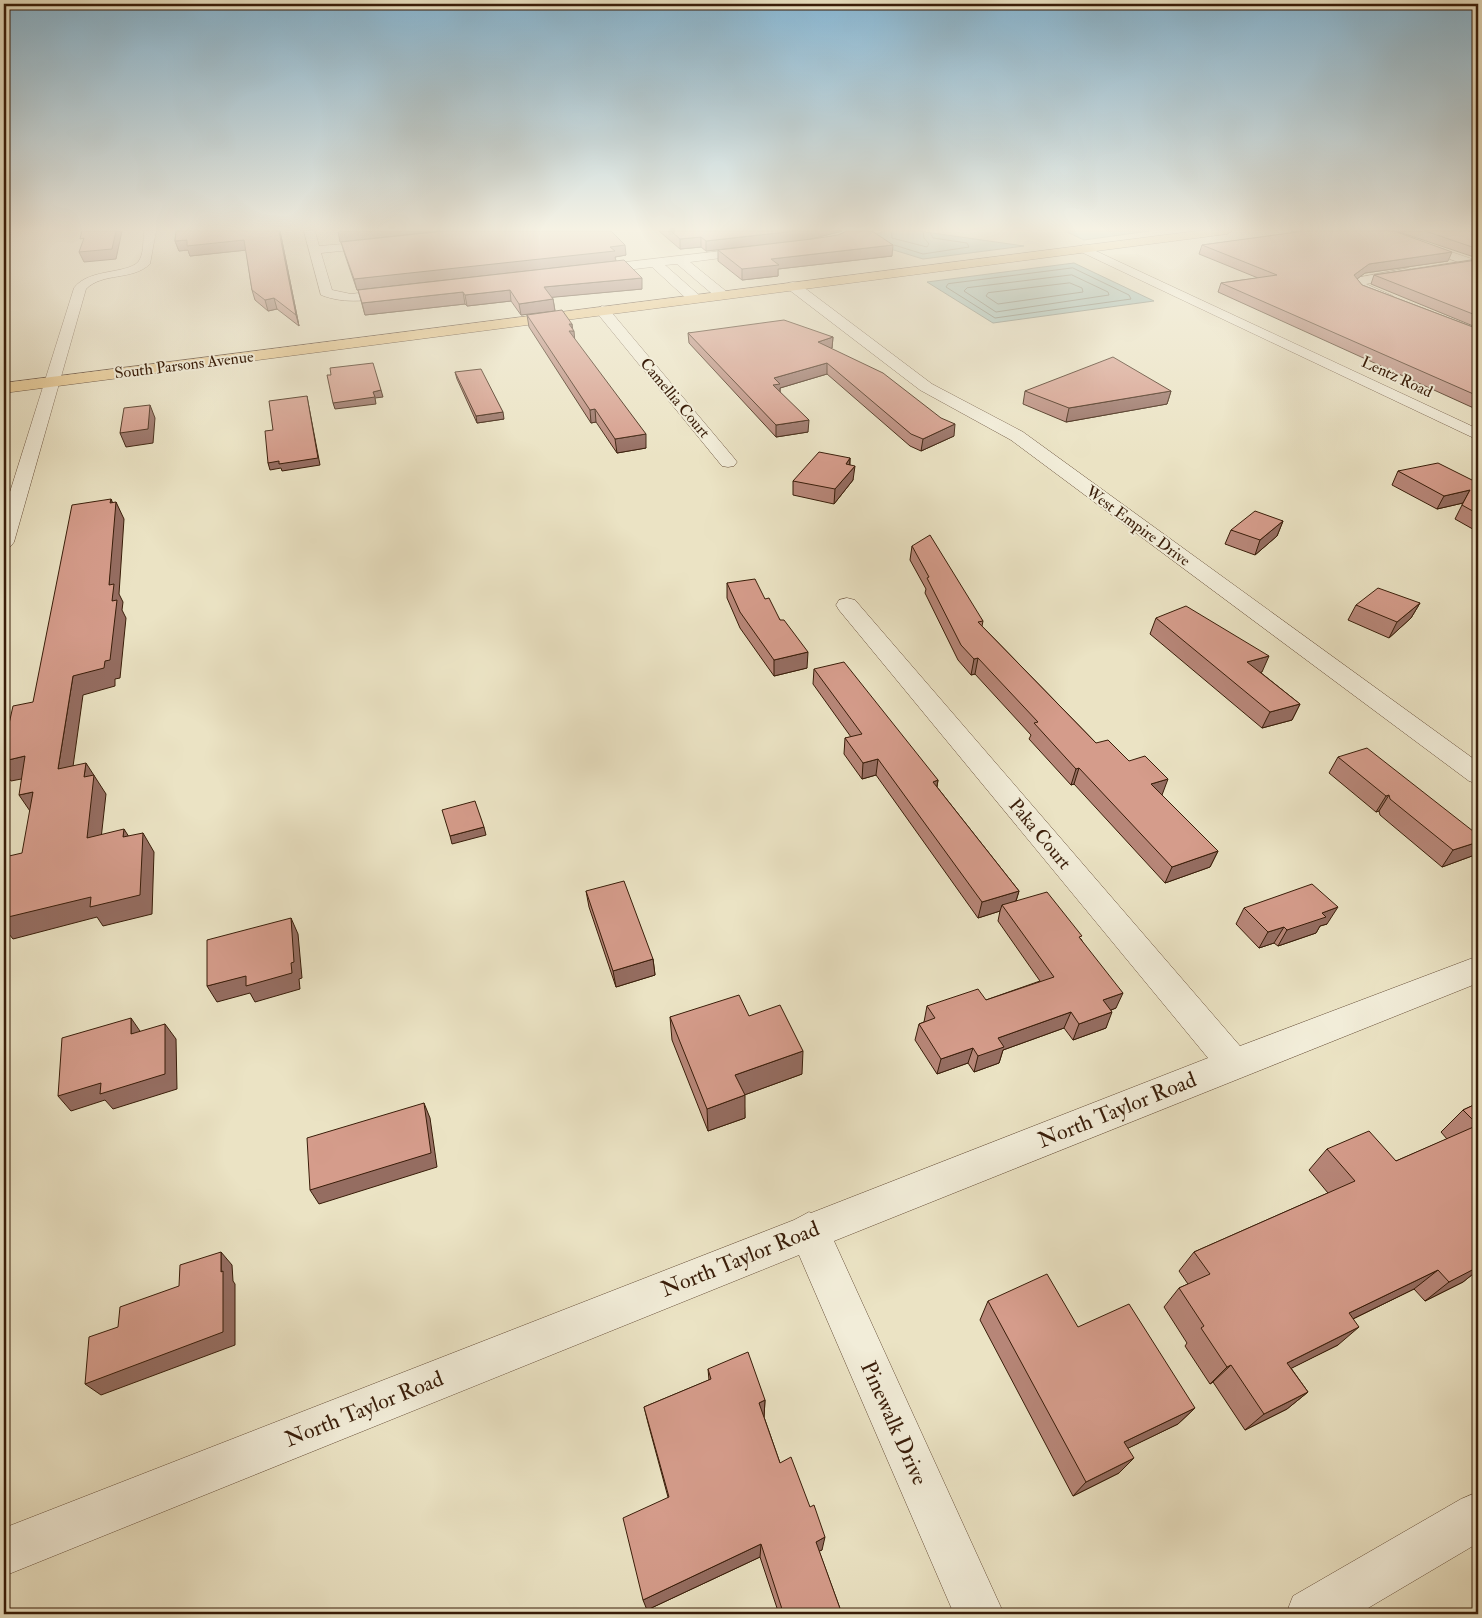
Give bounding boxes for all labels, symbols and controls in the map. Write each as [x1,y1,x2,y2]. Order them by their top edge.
street label: South Parsons Avenue [113,347,255,383]
street label: Lentz Road [1358,352,1436,402]
street label: Camellia Court [636,354,714,442]
street label: West Empire Drive [1080,481,1194,572]
street label: Paka Court [1003,794,1077,874]
street label: North Taylor Road [1034,1065,1201,1155]
street label: North Taylor Road [657,1214,824,1304]
street label: Pinewalk Drive [854,1357,934,1489]
street label: North Taylor Road [281,1364,448,1454]

